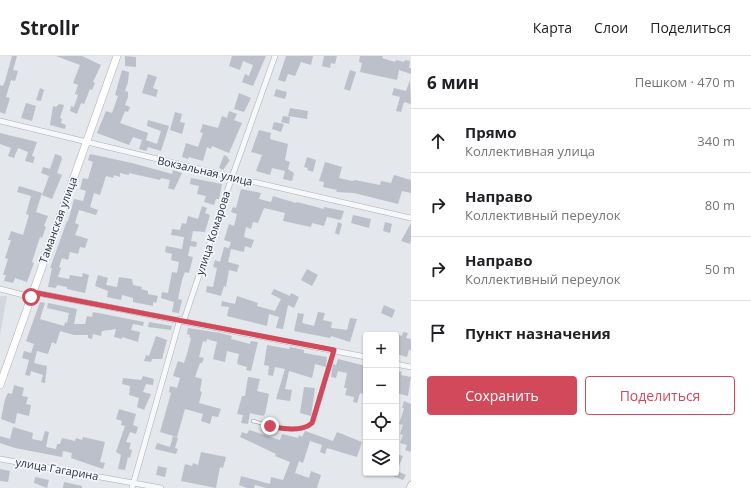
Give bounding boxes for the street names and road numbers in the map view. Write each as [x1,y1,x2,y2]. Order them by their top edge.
street label: Вокзальная улица [156,152,254,189]
street label: Таманская улица [35,174,80,265]
street label: улица Комарова [192,189,233,277]
street label: улица Гагарина [14,454,100,483]

